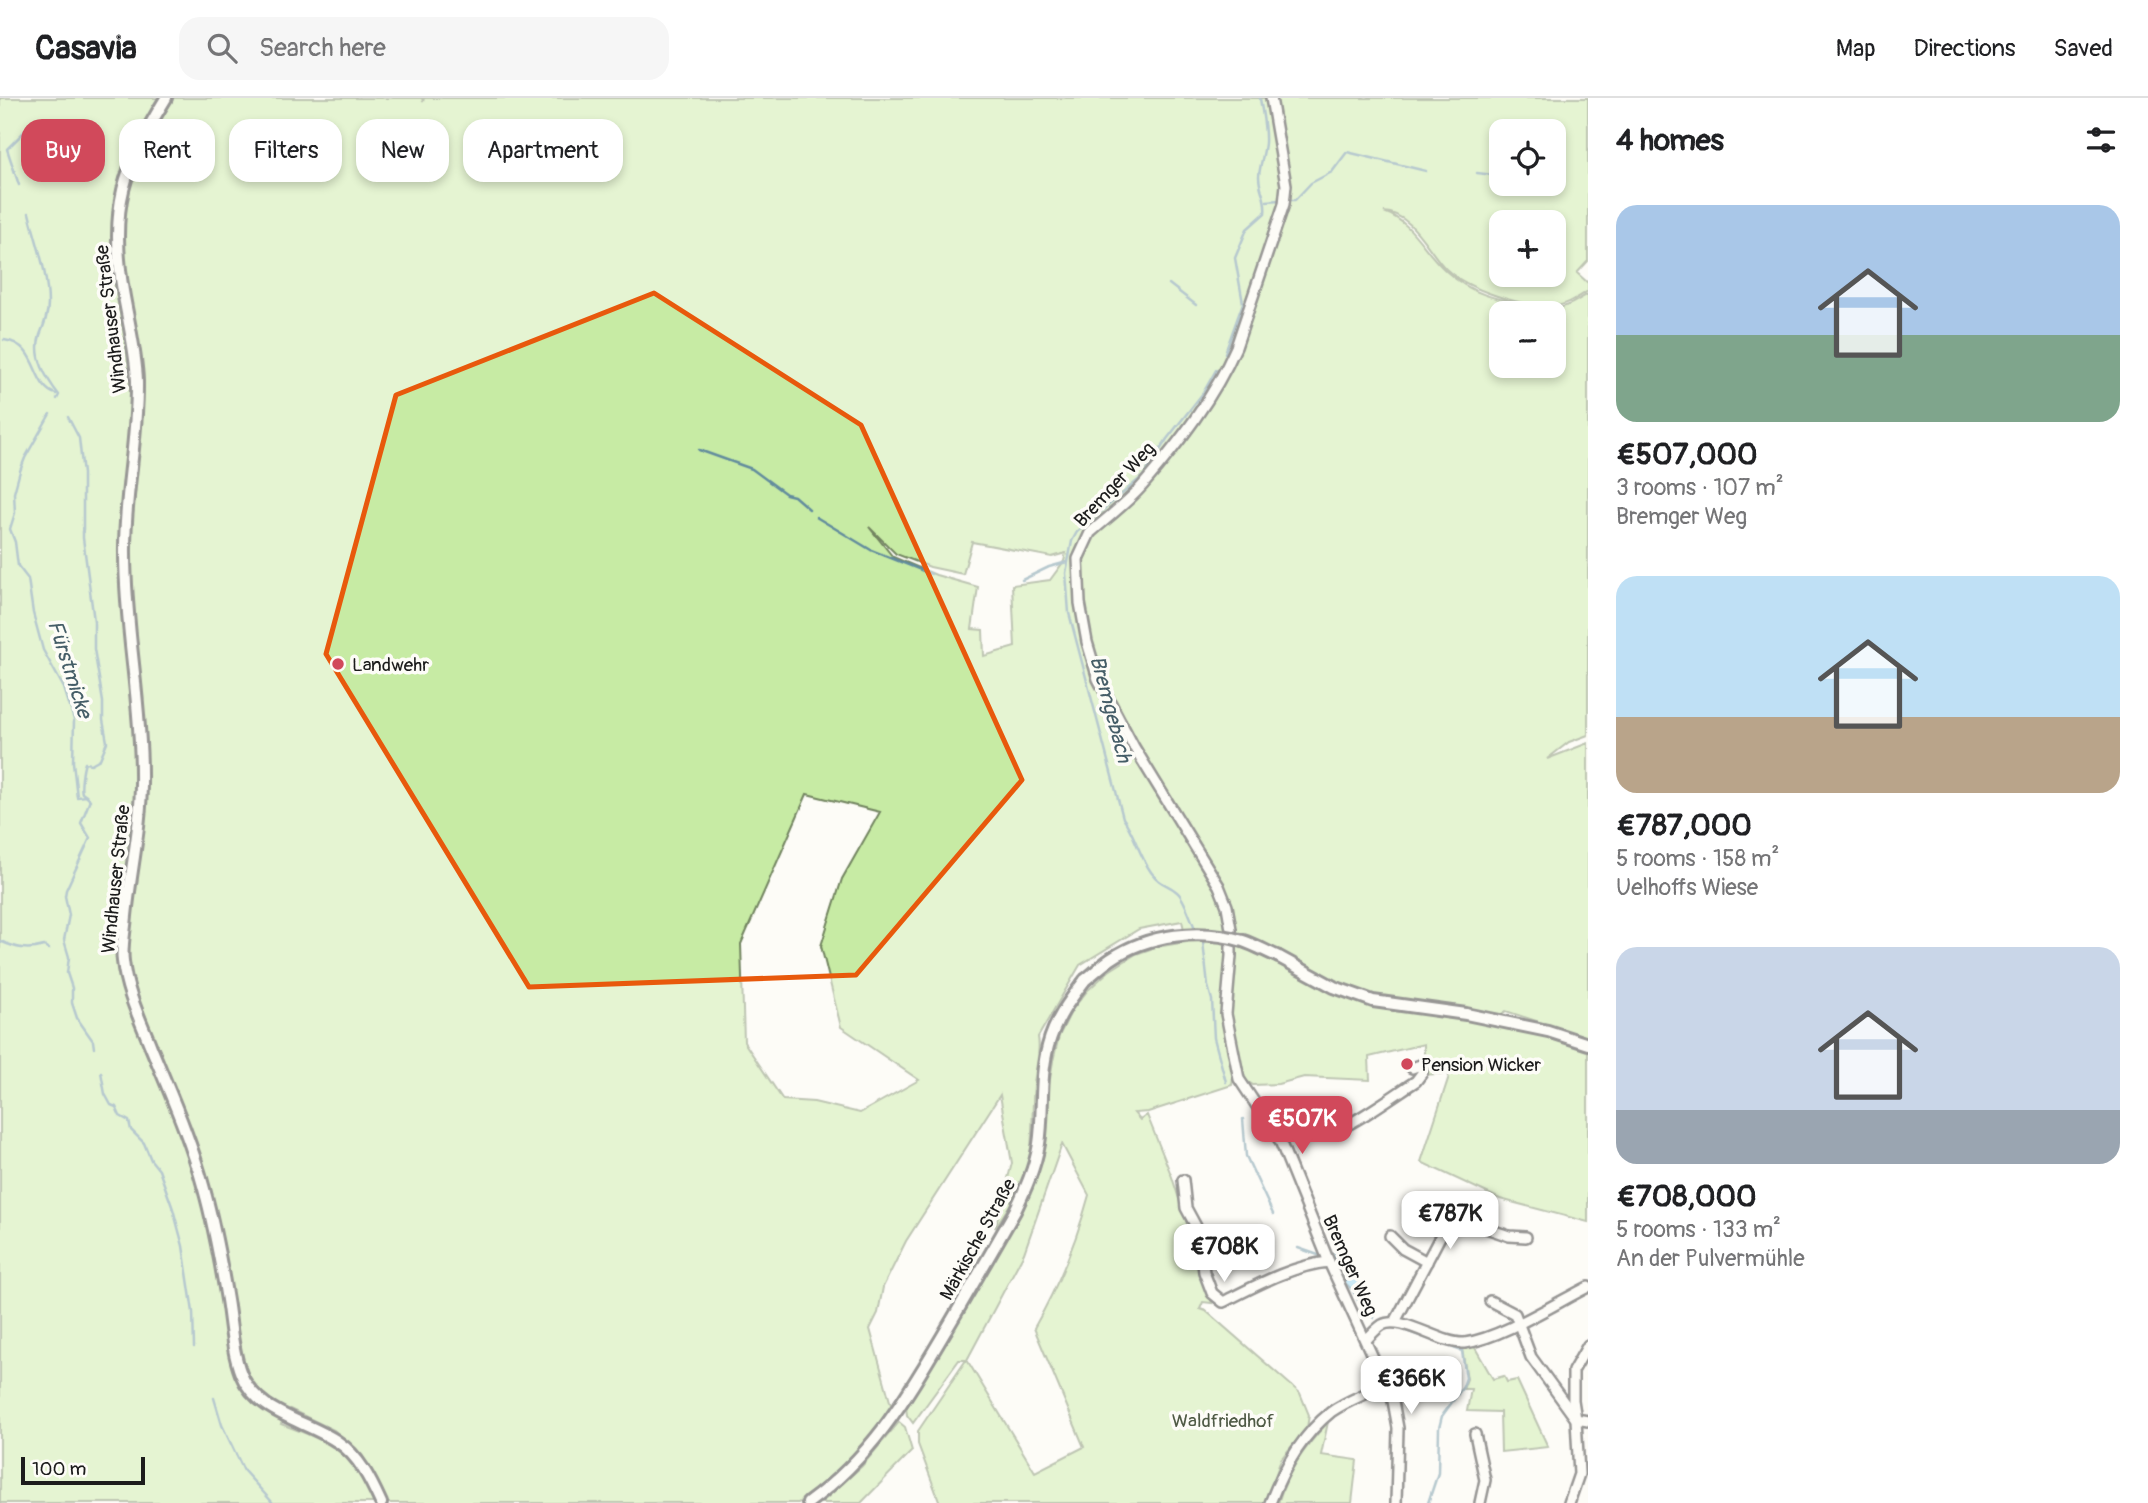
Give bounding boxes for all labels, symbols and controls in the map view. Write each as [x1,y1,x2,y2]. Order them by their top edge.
search box [179,17,669,80]
text: Casavia [35,28,137,69]
icon: search [203,29,241,67]
text: Search here [259,32,386,64]
text: Map [1836,34,1876,63]
text: Directions [1914,34,2015,63]
text: Saved [2053,34,2113,63]
chip: Buy [21,119,105,182]
chip: Rent [119,119,215,182]
chip: Filters [229,119,342,182]
chip: New [356,119,449,182]
chip: Apartment [463,119,623,182]
map controls [1489,119,1566,378]
button: locate [1489,119,1566,196]
icon: filters [2082,121,2120,159]
text: 4 homes [1616,122,1724,159]
button: + [1489,210,1566,287]
street label: Windhauser Straße [90,243,132,394]
icon: home [1805,250,1931,376]
button: − [1489,301,1566,378]
text: €507,000 [1616,436,1758,473]
street label: Bremger Weg [1069,437,1160,532]
text: 3 rooms · 107 m² [1616,473,1784,502]
text: Bremger Weg [1616,502,1747,531]
water label: Fürstmicke [41,617,99,724]
icon: home [1805,621,1931,747]
place label: Landwehr [352,653,429,677]
water label: Bremgebach [1083,653,1138,767]
marker: Landwehr [330,656,346,672]
street label: Windhauser Straße [96,803,136,955]
text: €787,000 [1616,807,1752,844]
text: 5 rooms · 158 m² [1616,844,1779,873]
text: Uelhoffs Wiese [1616,873,1758,902]
icon: home [1805,992,1931,1118]
place label: Pension Wicker [1421,1053,1541,1077]
marker: Pension Wicker [1399,1056,1415,1072]
pin: €507K [1253,1096,1351,1156]
text: €507K [1267,1104,1337,1133]
street label: Märkische Straße [935,1174,1022,1305]
text: €708,000 [1616,1178,1756,1215]
pin: €787K [1401,1192,1499,1251]
text: €787K [1418,1199,1482,1228]
street label: Bremger Weg [1317,1211,1383,1320]
text: 5 rooms · 133 m² [1616,1215,1781,1244]
pin: €708K [1175,1224,1273,1284]
text: €708K [1190,1232,1258,1261]
text: An der Pulvermühle [1616,1244,1805,1273]
pin: €366K [1362,1356,1460,1416]
text: €366K [1377,1364,1445,1393]
park label: Waldfriedhof [1172,1409,1274,1433]
scale bar [21,1454,145,1486]
text: 100 m [32,1457,86,1481]

